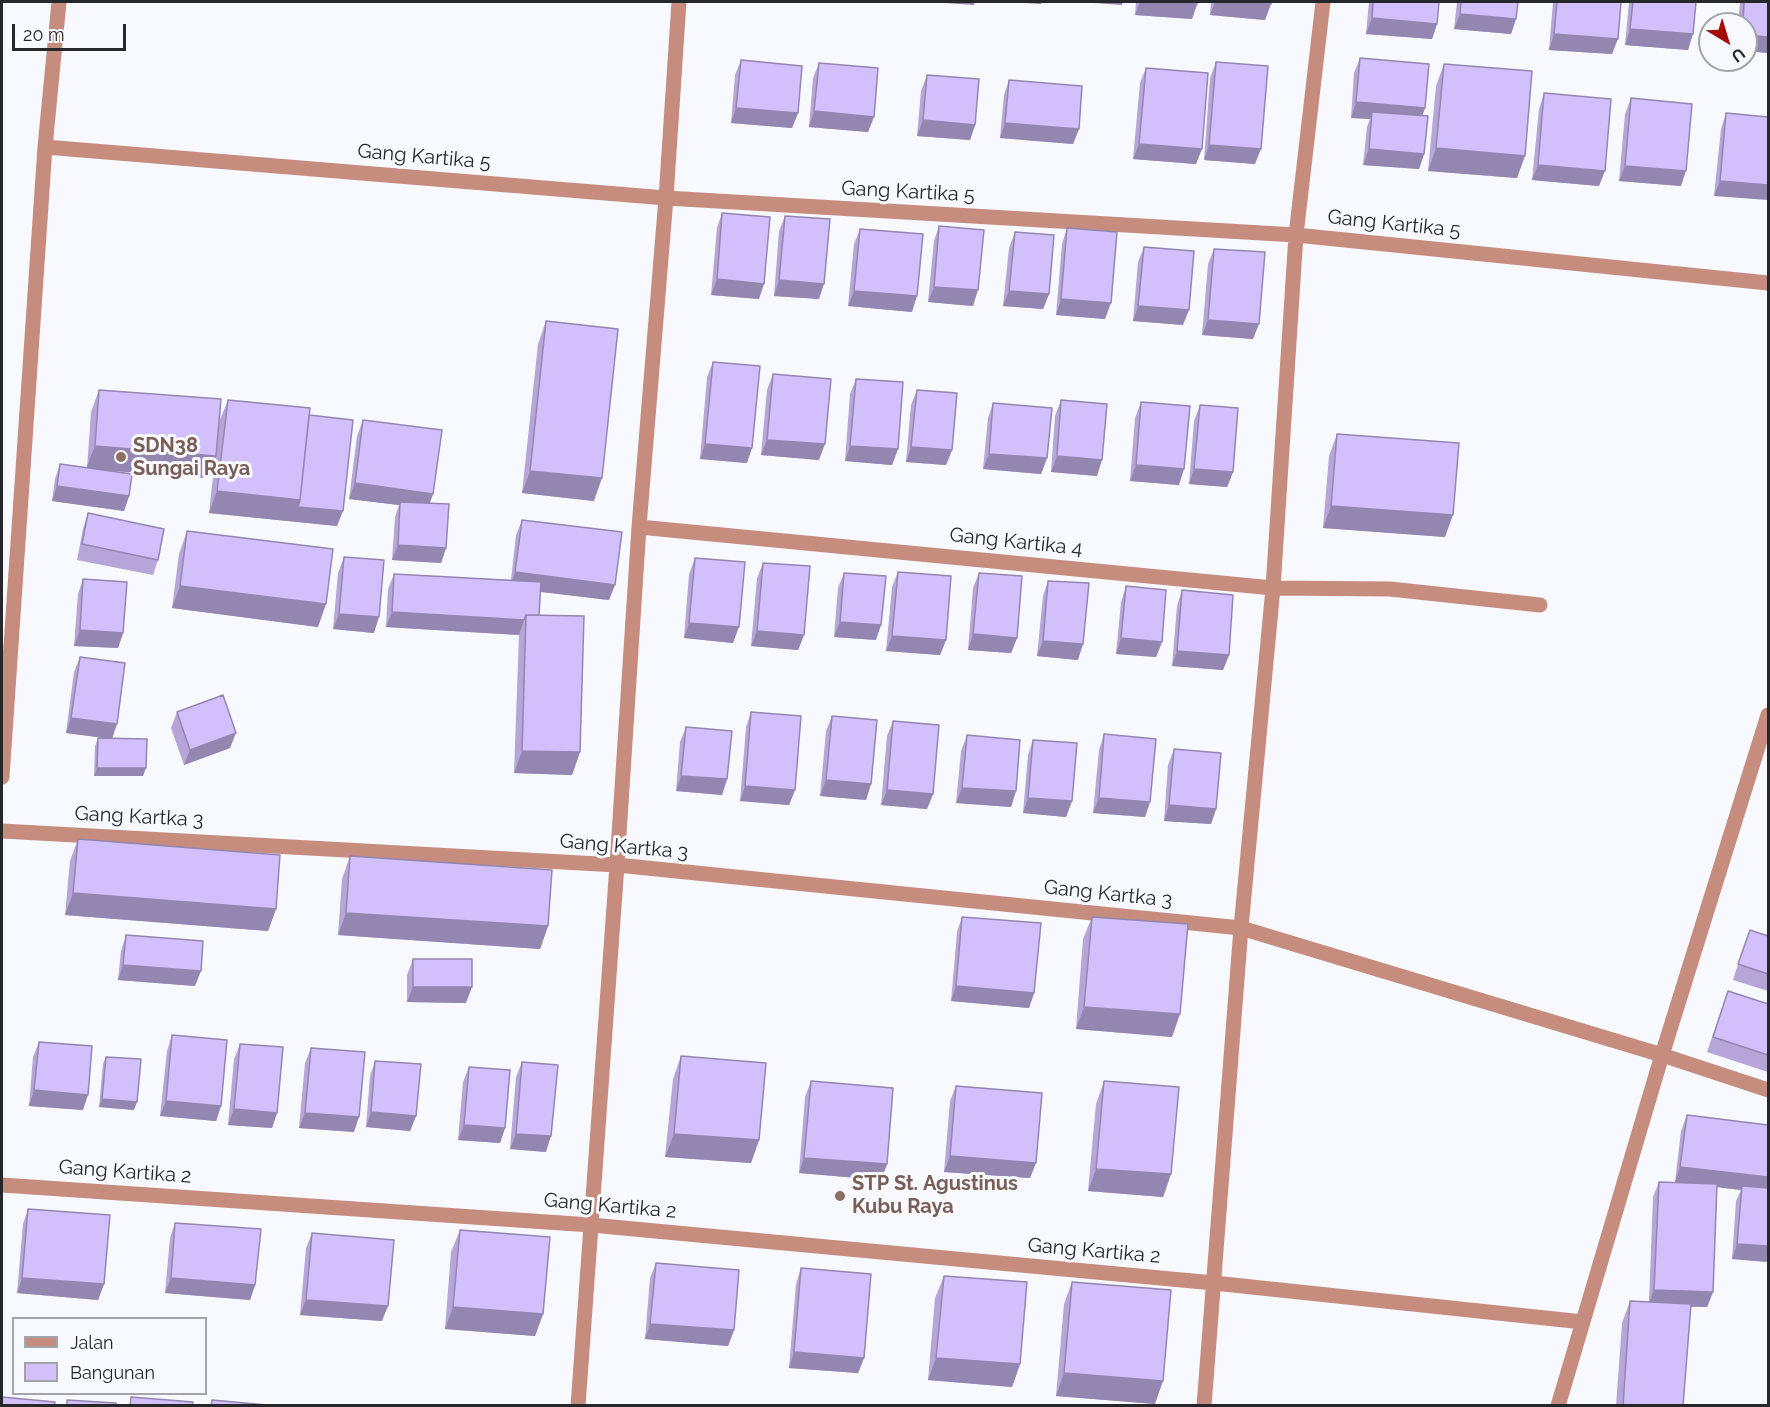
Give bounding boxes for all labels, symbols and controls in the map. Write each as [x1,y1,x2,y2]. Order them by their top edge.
scale bar [15,12,129,50]
north arrow [1698,12,1758,72]
text: 20 m [23,24,65,45]
text: U [1728,44,1749,66]
street label: Gang Kartika 5 [356,139,492,175]
street label: Gang Kartika 5 [841,177,975,207]
street label: Gang Kartika 5 [1326,205,1462,243]
place label: SDN38 Sungai Raya [133,434,250,481]
marker: SDN38 Sungai Raya [114,450,128,464]
street label: Gang Kartika 4 [948,523,1084,561]
street label: Gang Kartka 3 [74,802,204,832]
street label: Gang Kartka 3 [559,829,689,865]
street label: Gang Kartka 3 [1043,875,1173,913]
street label: Gang Kartika 2 [58,1155,192,1189]
place label: STP St. Agustinus Kubu Raya [852,1172,1018,1219]
street label: Gang Kartika 2 [543,1188,677,1224]
marker: STP St. Agustinus Kubu Raya [833,1189,847,1203]
street label: Gang Kartika 2 [1027,1233,1161,1269]
legend [12,1317,207,1395]
text: Jalan [70,1332,114,1353]
text: Bangunan [70,1362,155,1383]

